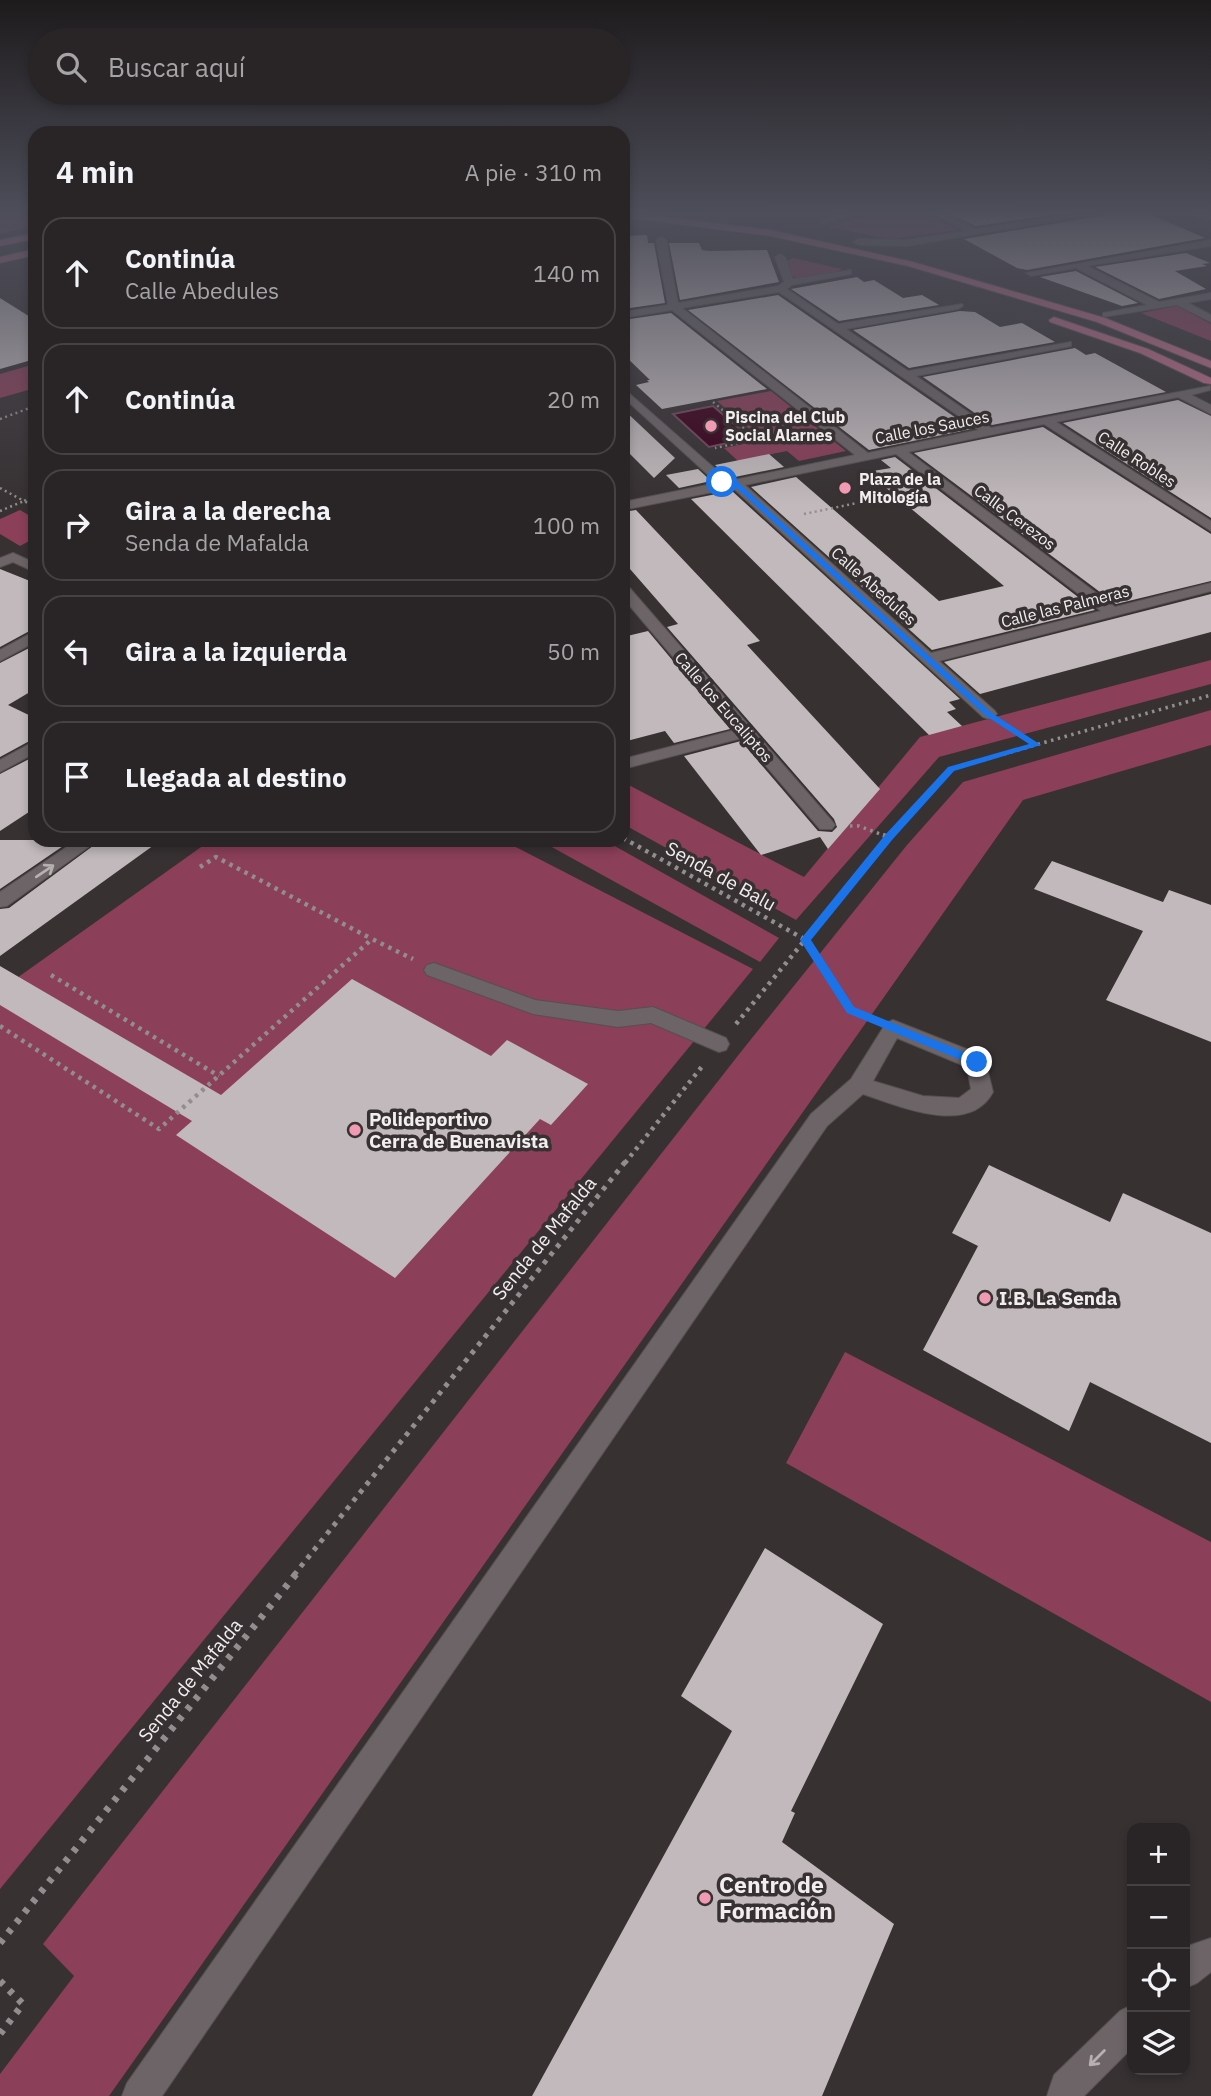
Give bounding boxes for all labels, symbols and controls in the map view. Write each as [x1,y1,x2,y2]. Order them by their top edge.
search box [28,28,630,105]
icon: search [52,48,90,86]
text: Buscar aquí [108,50,245,84]
text: 4 min [56,152,134,191]
text: A pie · 310 m [465,157,602,187]
text: Continúa [125,241,235,275]
icon: ahead [58,254,96,292]
text: 140 m [533,258,600,288]
text: Calle Abedules [125,275,279,305]
icon: ahead [58,380,96,418]
text: Continúa [125,382,235,416]
text: 20 m [547,384,600,414]
street label: Calle los Sauces [873,406,991,448]
place label: Piscina del Club Social Alarnes [725,407,846,445]
marker: Piscina del Club Social Alarnes [703,418,719,434]
street label: Calle Robles [1094,426,1180,492]
route start [706,466,737,497]
place label: Plaza de la Mitología [859,469,941,507]
marker: Plaza de la Mitología [837,480,853,496]
street label: Calle Cerezos [970,480,1060,554]
text: Gira a la derecha [125,493,331,527]
icon: right [58,506,96,544]
text: 100 m [533,510,600,540]
text: Senda de Mafalda [125,527,309,557]
street label: Calle Abedules [827,543,921,629]
street label: Calle las Palmeras [999,580,1131,632]
icon: left [58,632,96,670]
text: Gira a la izquierda [125,634,347,668]
text: 50 m [547,636,600,666]
street label: Calle los Eucaliptos [671,648,777,766]
icon: arrive [58,758,96,796]
text: Llegada al destino [125,760,347,794]
street label: Senda de Balu [662,836,780,916]
one-way arrow [35,864,54,878]
route end [961,1046,992,1077]
place label: Polideportivo Cerra de Buenavista [369,1107,549,1153]
marker: Polideportivo Cerra de Buenavista [347,1122,363,1138]
street label: Senda de Mafalda [487,1171,601,1305]
place label: I.B. La Senda [999,1286,1118,1310]
marker: I.B. La Senda [977,1290,993,1306]
street label: Senda de Mafalda [133,1613,247,1747]
map controls [1127,1823,1190,2075]
button: + [1127,1823,1190,1886]
place label: Centro de Formación [719,1869,833,1925]
button: − [1127,1886,1190,1949]
marker: Centro de Formación [697,1890,713,1906]
button: locate [1127,1949,1190,2012]
button: layers [1127,2012,1190,2075]
one-way arrow [1088,2050,1105,2067]

